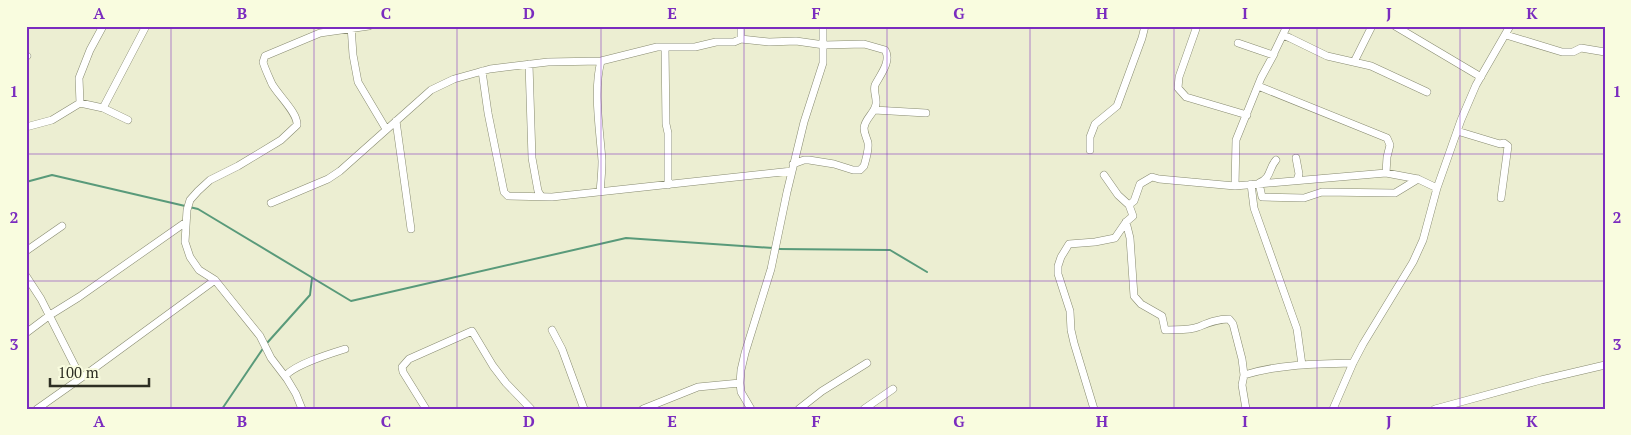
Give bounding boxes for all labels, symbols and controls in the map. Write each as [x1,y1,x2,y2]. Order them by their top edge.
text: A [93,2,105,24]
text: B [237,2,247,24]
text: C [381,2,391,24]
text: D [523,2,535,24]
text: E [667,2,677,24]
text: F [811,2,821,24]
text: G [953,2,965,24]
text: H [1096,2,1108,24]
text: I [1242,2,1248,24]
text: J [1386,2,1392,24]
text: K [1526,2,1538,24]
text: 1 [9,80,19,102]
text: 1 [1612,80,1622,102]
text: 2 [9,206,19,228]
text: 2 [1612,206,1622,228]
text: 3 [9,333,19,355]
text: 3 [1612,333,1622,355]
scale bar [50,355,149,387]
text: 100 m [58,362,99,382]
text: A [93,410,105,432]
text: B [237,410,247,432]
text: C [381,410,391,432]
text: D [523,410,535,432]
text: E [667,410,677,432]
text: F [811,410,821,432]
text: G [953,410,965,432]
text: H [1096,410,1108,432]
text: I [1242,410,1248,432]
text: J [1386,410,1392,432]
text: K [1526,410,1538,432]

